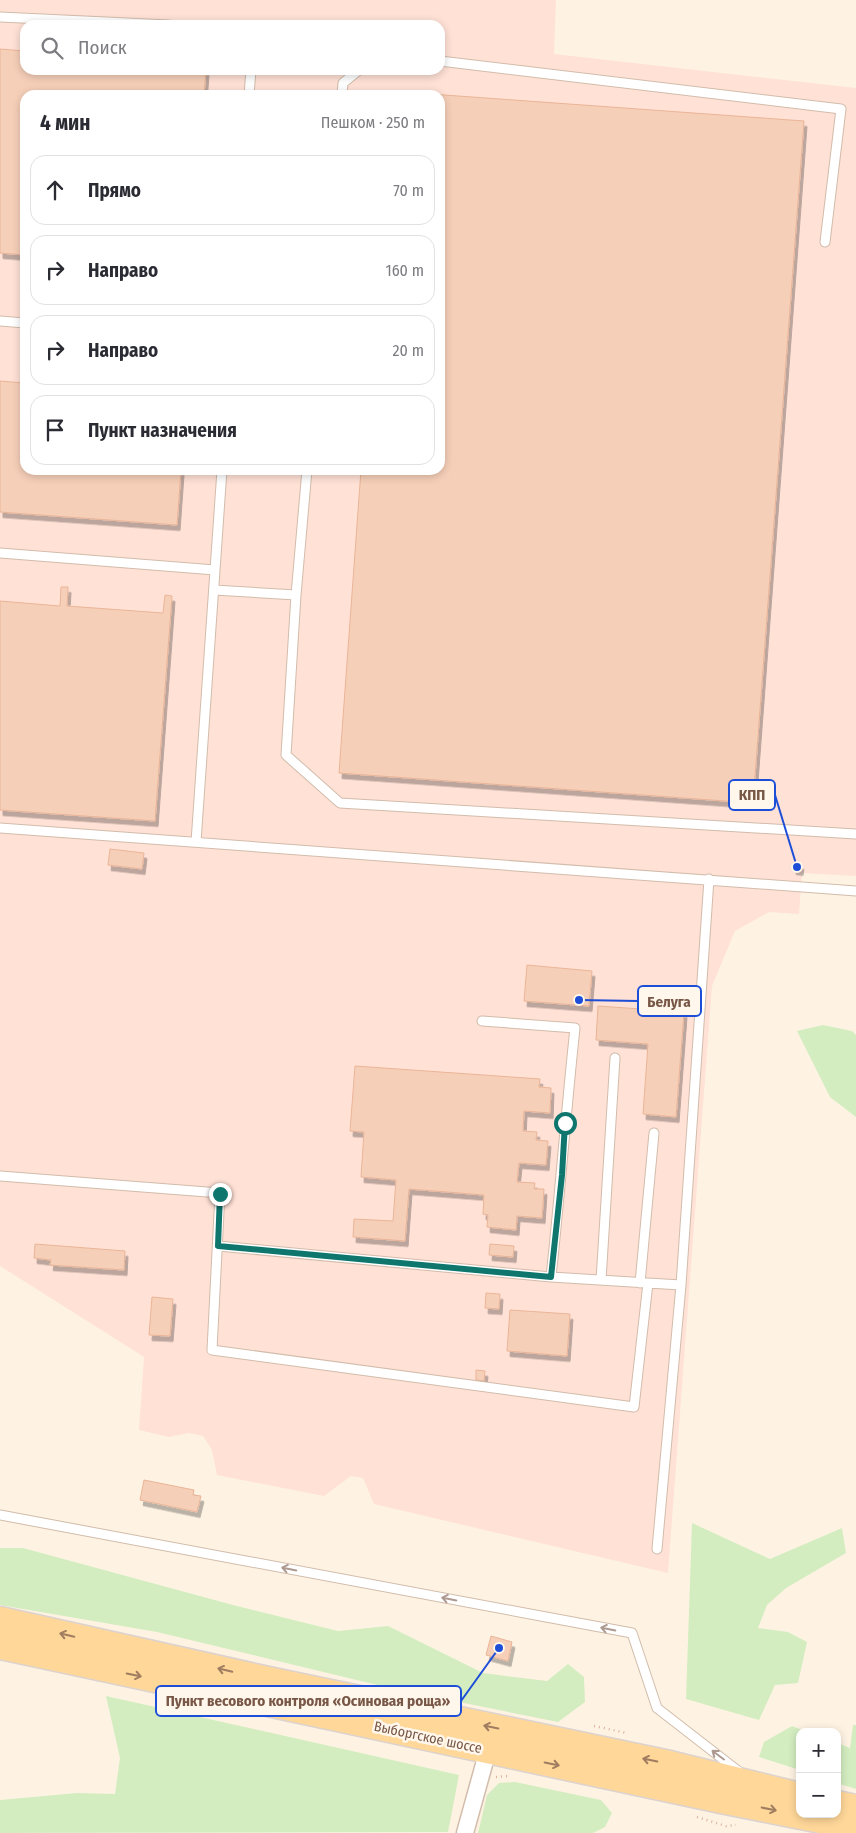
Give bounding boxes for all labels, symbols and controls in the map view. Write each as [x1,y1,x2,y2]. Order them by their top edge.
search box [20,20,445,75]
icon: search [38,34,66,62]
text: Поиск [78,36,127,59]
text: 4 мин [40,110,90,136]
text: Пешком · 250 m [321,113,425,132]
icon: ahead [41,176,69,204]
text: Прямо [88,179,141,202]
text: 70 m [393,181,424,200]
icon: right [41,256,69,284]
text: Направо [88,259,158,282]
text: 160 m [385,261,424,280]
icon: right [41,336,69,364]
text: Направо [88,339,158,362]
text: 20 m [393,341,424,360]
icon: arrive [41,416,69,444]
text: Пункт назначения [88,419,237,442]
callout: КПП [729,780,775,810]
text: КПП [739,786,765,804]
callout: Белуга [638,986,701,1016]
text: Белуга [647,993,691,1011]
route start [554,1112,577,1135]
route end [209,1183,232,1206]
one-way arrow [281,1564,297,1574]
one-way arrow [441,1593,457,1603]
one-way arrow [601,1623,617,1633]
one-way arrow [59,1630,75,1639]
one-way arrow [218,1665,234,1675]
one-way arrow [125,1671,141,1680]
callout: Пункт весового контроля «Осиновая роща» [156,1686,461,1716]
text: Пункт весового контроля «Осиновая роща» [166,1692,450,1710]
street label: Выборгское шоссе [372,1718,483,1757]
one-way arrow [484,1722,500,1731]
map controls [796,1728,841,1818]
button: + [796,1728,841,1773]
one-way arrow [712,1749,725,1760]
one-way arrow [643,1755,659,1765]
one-way arrow [544,1760,560,1769]
button: − [796,1773,841,1818]
one-way arrow [760,1805,776,1815]

